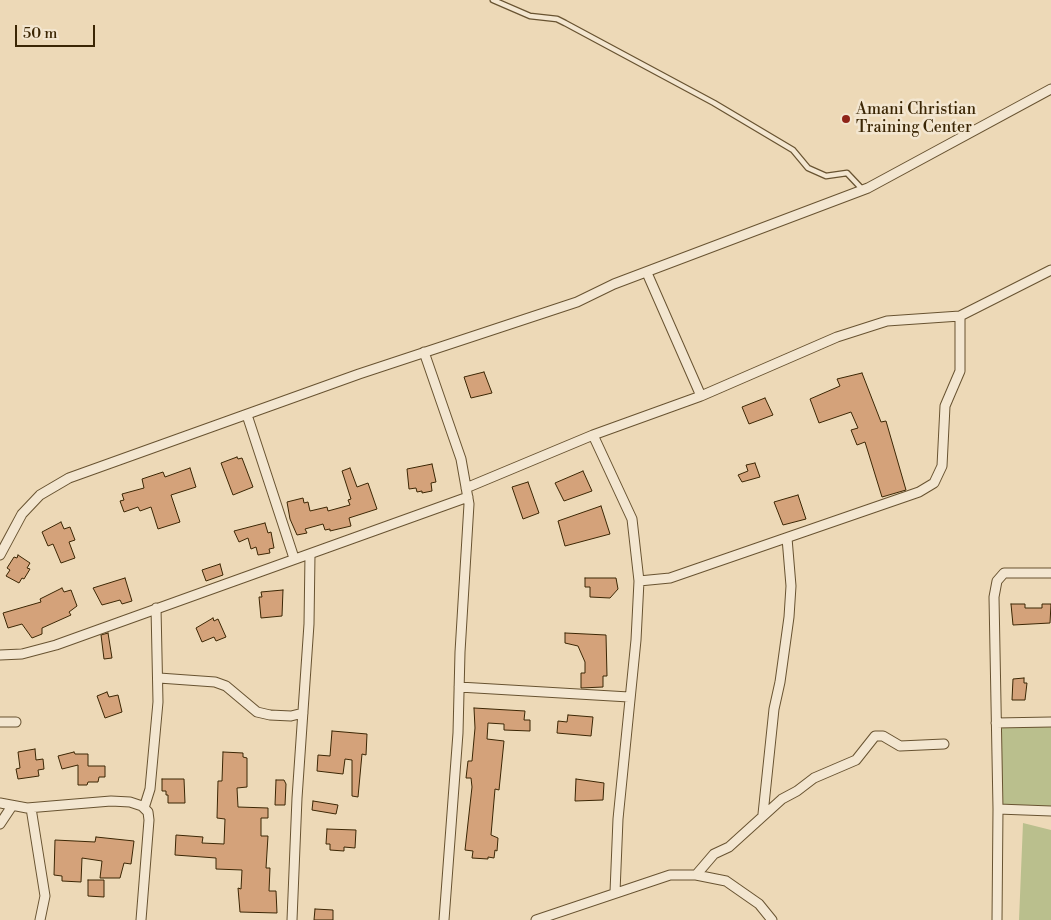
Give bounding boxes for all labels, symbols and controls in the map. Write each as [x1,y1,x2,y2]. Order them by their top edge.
scale bar [18,15,98,47]
text: 50 m [23,24,57,43]
place label: Amani Christian Training Center [856,100,976,138]
marker: Amani Christian Training Center [840,113,852,125]

